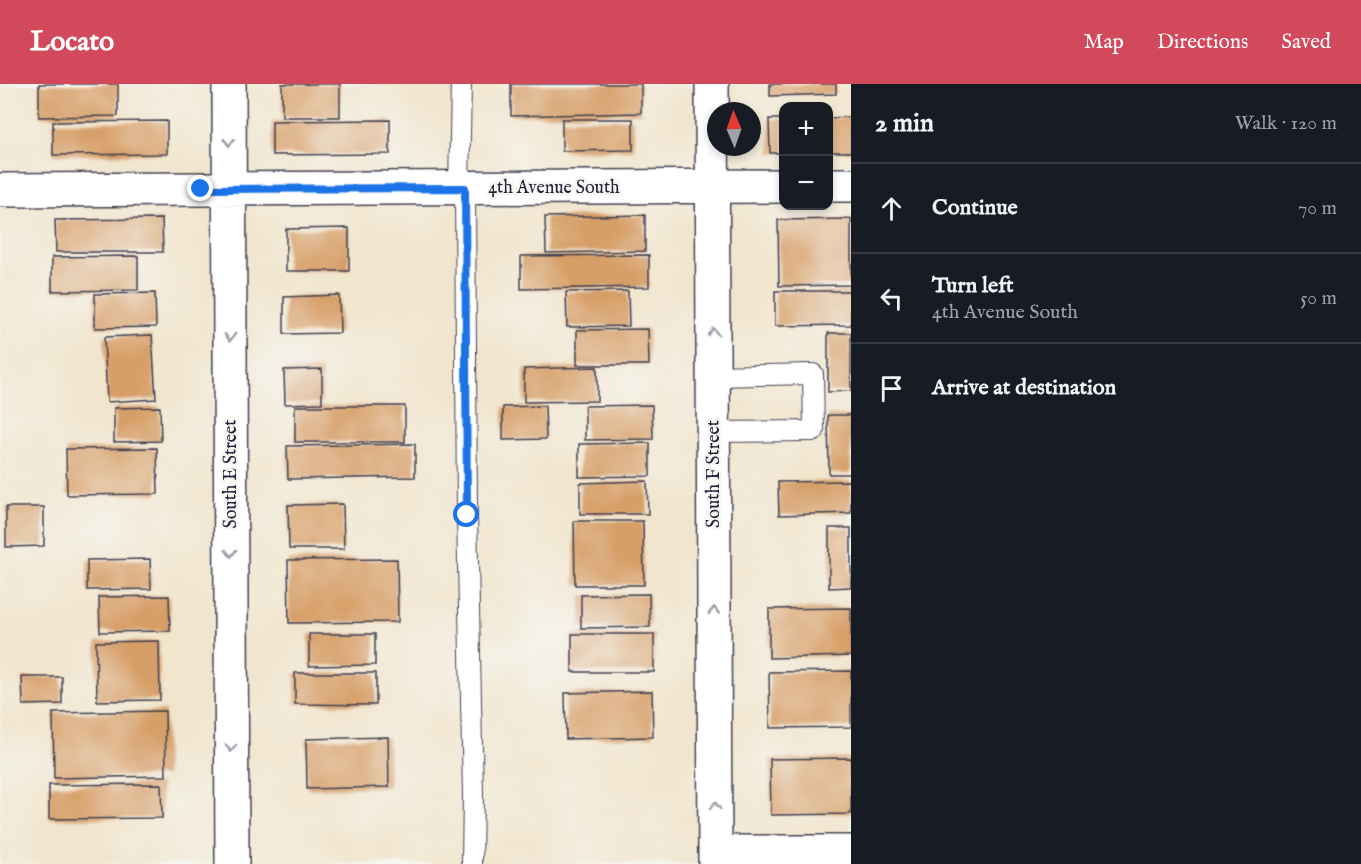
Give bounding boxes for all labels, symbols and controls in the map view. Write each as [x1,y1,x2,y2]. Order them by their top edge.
text: Locato [30,25,114,60]
text: Map [1084,29,1124,56]
text: Directions [1157,29,1248,56]
text: Saved [1281,29,1331,56]
north arrow [707,102,761,156]
map controls [779,102,833,210]
button: + [779,102,833,156]
text: 2 min [875,107,934,140]
text: Walk · 120 m [1235,111,1337,136]
one-way arrow [223,138,235,147]
button: − [779,156,833,210]
route end [187,175,213,201]
street label: 4th Avenue South [488,177,620,200]
icon: ahead [875,192,908,225]
text: Continue [932,194,1018,222]
text: 70 m [1298,196,1337,221]
text: Turn left [932,272,1014,300]
icon: left [875,282,908,315]
text: 50 m [1300,286,1337,311]
text: 4th Avenue South [932,300,1078,325]
one-way arrow [707,327,719,336]
one-way arrow [224,333,236,342]
icon: arrive [875,372,908,405]
text: Arrive at destination [932,374,1116,402]
street label: South E Street [220,419,243,529]
street label: South F Street [703,420,726,528]
route start [453,501,479,527]
one-way arrow [225,549,237,558]
one-way arrow [708,606,720,615]
one-way arrow [225,744,238,753]
one-way arrow [709,801,721,810]

